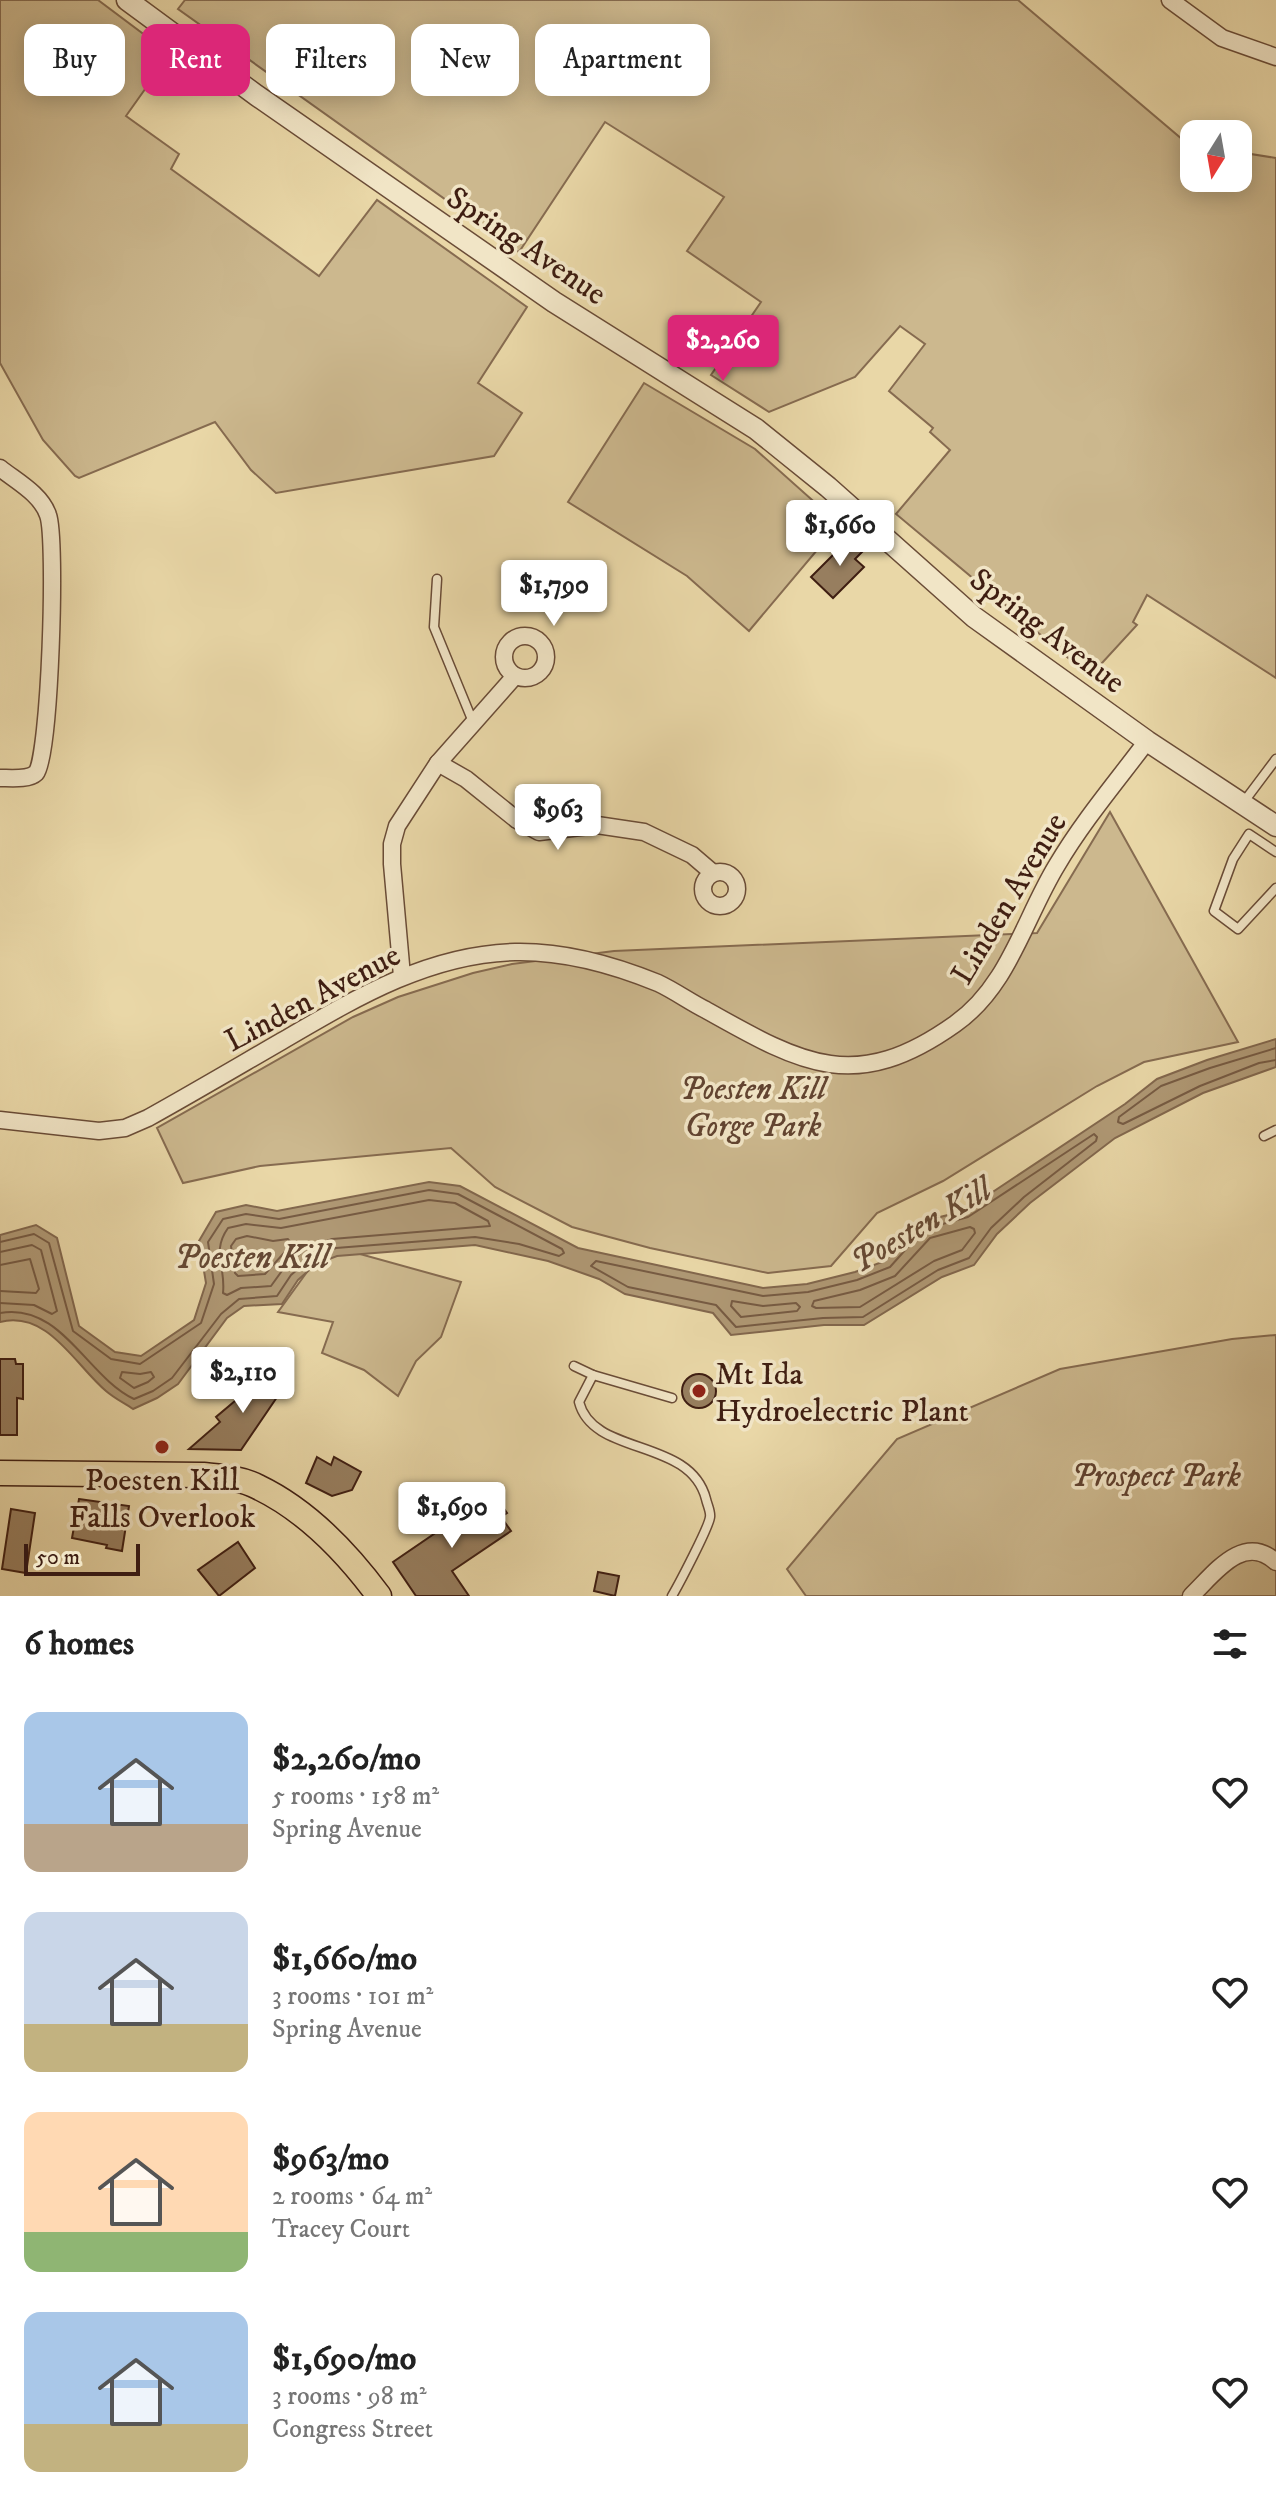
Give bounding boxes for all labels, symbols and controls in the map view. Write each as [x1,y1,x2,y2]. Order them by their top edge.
chip: Buy [24,24,125,96]
chip: Rent [141,24,250,96]
chip: Filters [266,24,395,96]
chip: New [411,24,519,96]
chip: Apartment [535,24,710,96]
north arrow [1180,120,1252,192]
map controls [1180,120,1252,192]
street label: Spring Avenue [438,179,613,315]
pin: $2,260 [658,315,788,383]
text: $2,260 [686,324,760,357]
pin: $1,660 [775,500,905,568]
text: $1,660 [804,509,876,542]
pin: $1,790 [489,560,619,628]
street label: Spring Avenue [961,560,1132,703]
text: $1,790 [519,569,589,602]
pin: $963 [511,784,605,852]
text: $963 [533,793,583,826]
street label: Linden Avenue [943,806,1077,992]
street label: Linden Avenue [218,936,408,1062]
park label: Poesten Kill Gorge Park [680,1070,830,1147]
water label: Poesten Kill [843,1167,1002,1283]
water label: Poesten Kill [174,1237,333,1279]
pin: $2,110 [178,1347,308,1415]
place label: Mt Ida Hydroelectric Plant [715,1355,969,1432]
text: $2,110 [209,1356,277,1389]
marker: Mt Ida Hydroelectric Plant [690,1382,708,1400]
marker: Poesten Kill Falls Overlook [153,1438,171,1456]
park label: Prospect Park [1071,1457,1241,1497]
place label: Poesten Kill Falls Overlook [68,1461,256,1538]
pin: $1,690 [387,1482,517,1550]
text: $1,690 [416,1491,488,1524]
scale bar [24,1540,140,1576]
text: 50 m [36,1544,80,1571]
icon: filters [1208,1622,1252,1666]
text: 6 homes [24,1623,134,1665]
text: $2,260/mo [272,1738,421,1780]
icon: home [88,1744,184,1840]
icon: heart [1208,1770,1252,1814]
text: 5 rooms · 158 m² [272,1780,439,1813]
text: Spring Avenue [272,1813,422,1846]
text: $1,660/mo [272,1938,417,1980]
icon: home [88,1944,184,2040]
icon: heart [1208,1970,1252,2014]
text: 3 rooms · 101 m² [272,1980,433,2013]
text: Spring Avenue [272,2013,422,2046]
text: $963/mo [272,2138,389,2180]
icon: home [88,2144,184,2240]
icon: heart [1208,2170,1252,2214]
text: 2 rooms · 64 m² [272,2180,432,2213]
text: Tracey Court [272,2213,410,2246]
text: $1,690/mo [272,2338,416,2380]
icon: home [88,2344,184,2440]
icon: heart [1208,2370,1252,2414]
text: 3 rooms · 98 m² [272,2380,427,2413]
text: Congress Street [272,2413,433,2446]

